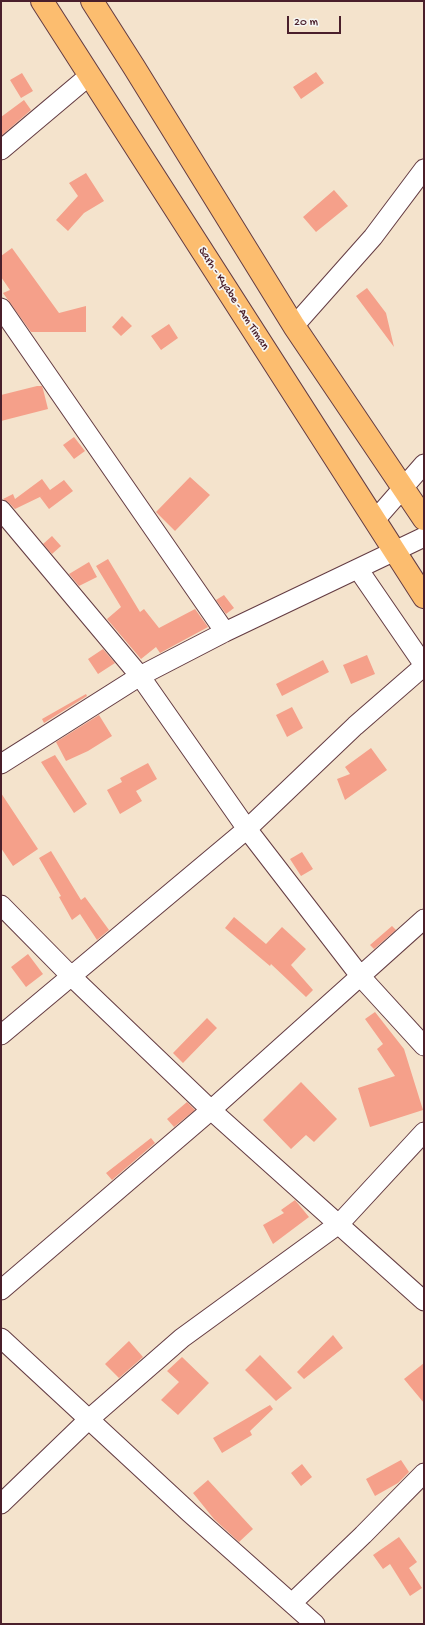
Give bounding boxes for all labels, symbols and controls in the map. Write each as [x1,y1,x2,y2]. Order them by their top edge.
scale bar [289,8,343,34]
text: 20 m [294,16,318,30]
street label: Sarh - Kyabe - Am Timan [194,245,272,353]

